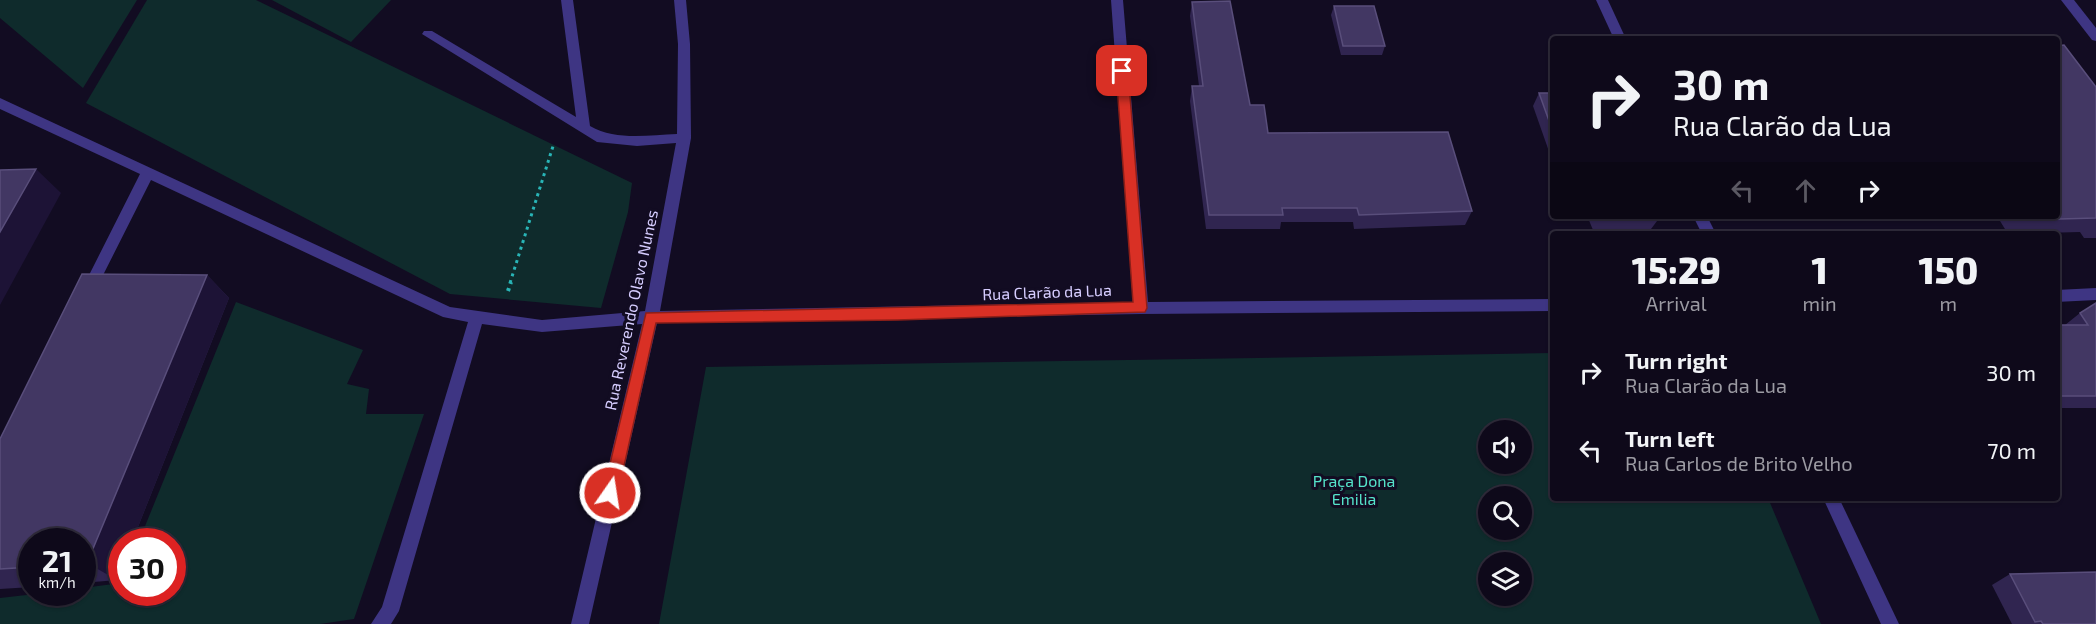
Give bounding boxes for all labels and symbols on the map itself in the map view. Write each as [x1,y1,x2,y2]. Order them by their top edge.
pin [1096,45,1147,96]
street label: Rua Reverendo Olavo Nunes [600,208,661,412]
street label: Rua Clarão da Lua [982,280,1112,303]
position arrow [578,461,642,525]
park label: Praça Dona Emilia [1313,471,1395,508]
speed limit sign: 30 [108,528,186,606]

